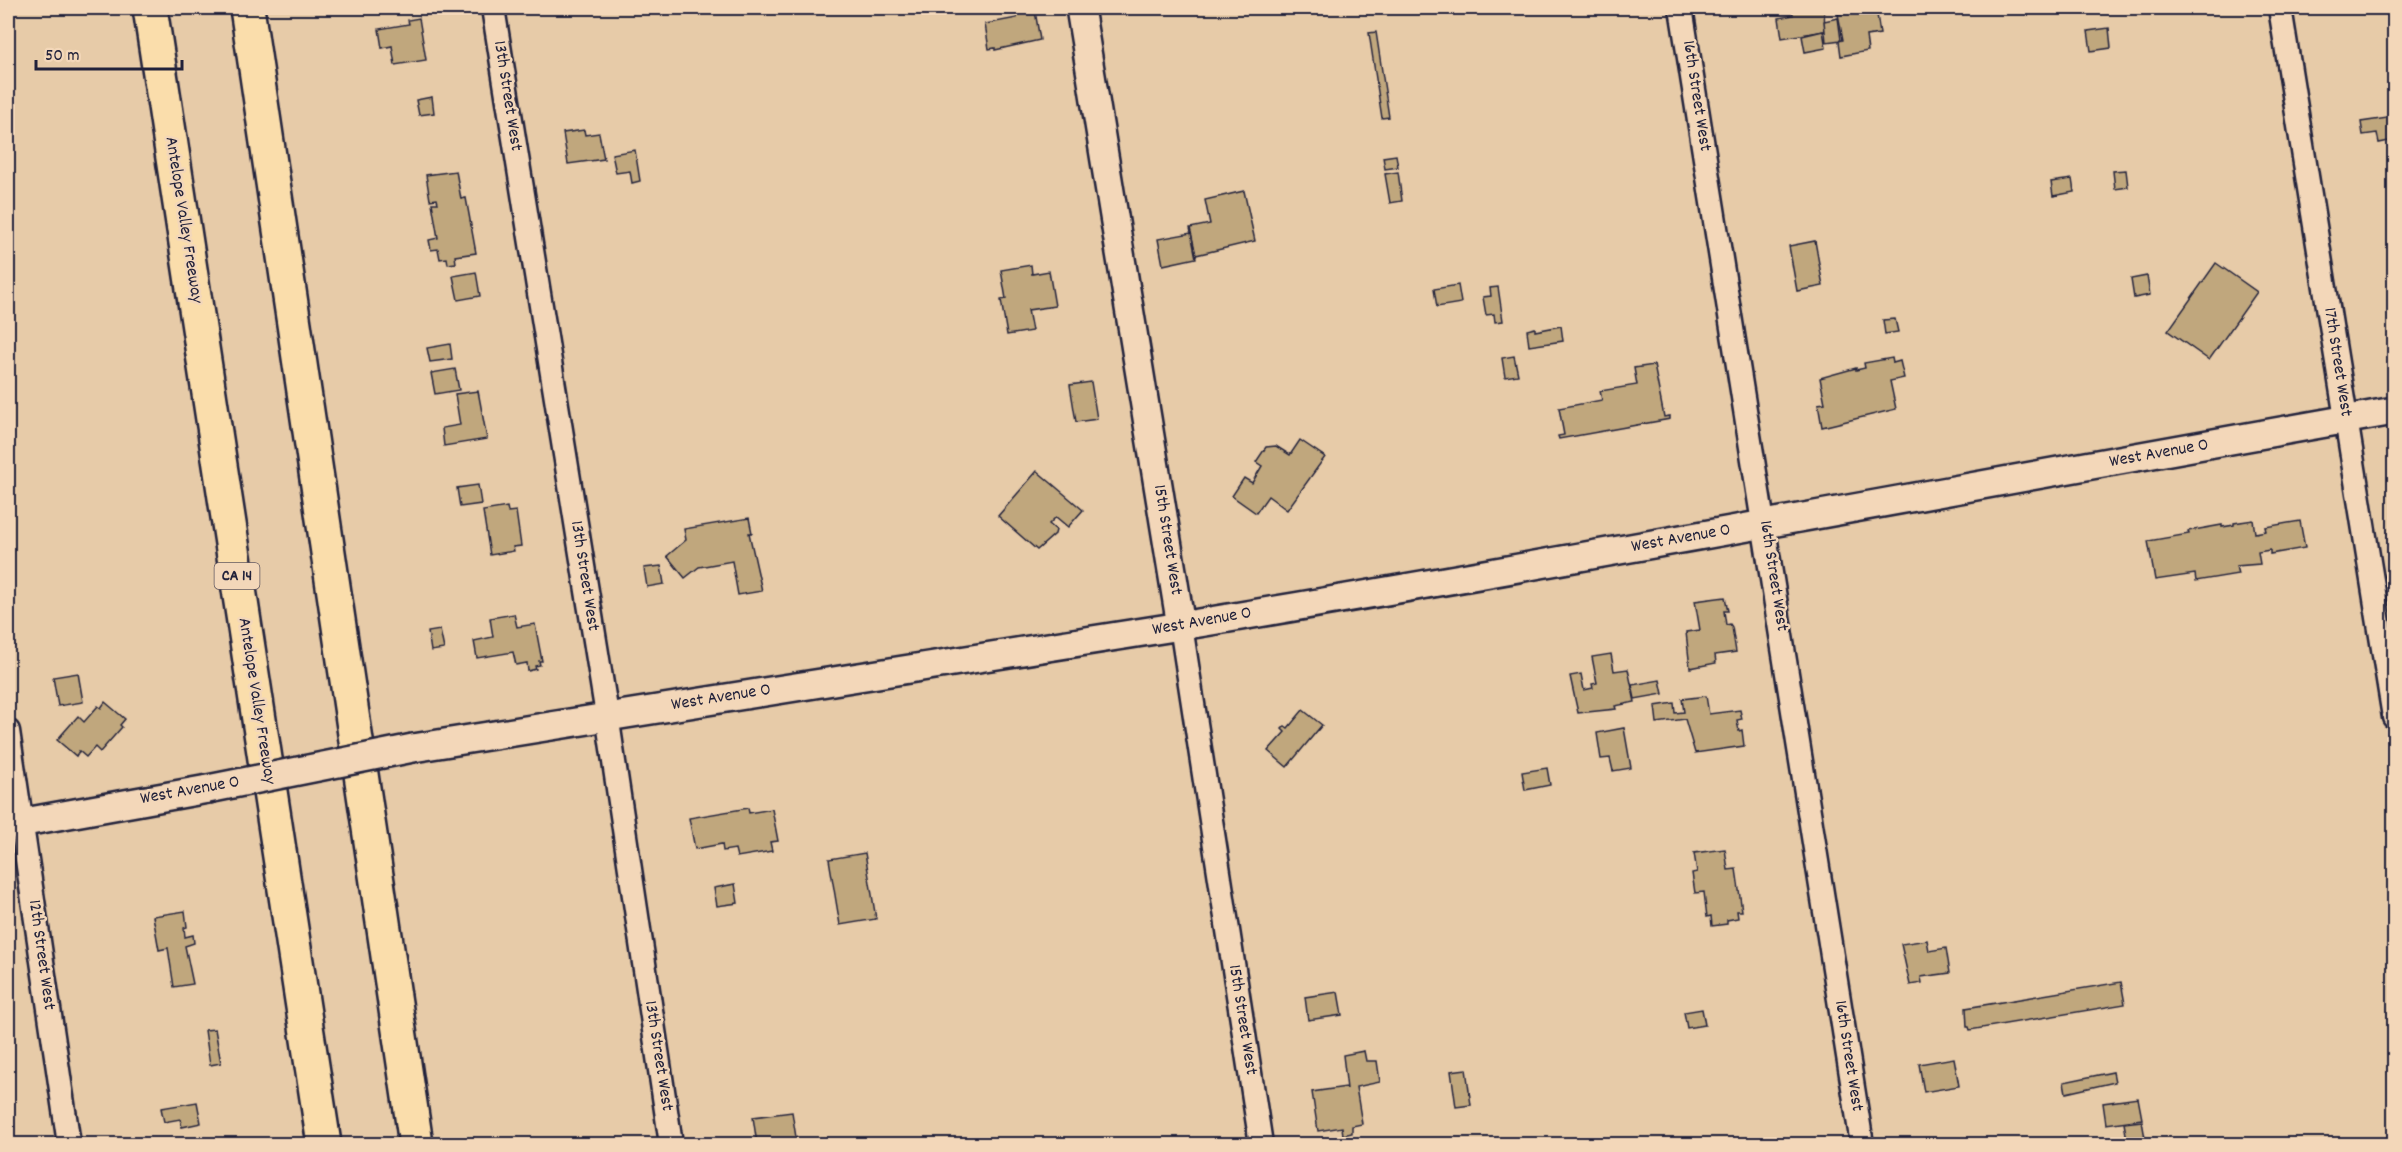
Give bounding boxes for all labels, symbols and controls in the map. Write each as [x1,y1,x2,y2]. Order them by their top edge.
scale bar [36,33,182,71]
street label: 13th Street West [486,39,528,153]
street label: 16th Street West [1675,39,1717,154]
text: 50 m [45,44,80,69]
street label: Antelope Valley Freeway [157,135,209,306]
street label: 17th Street West [2316,306,2358,419]
street label: West Avenue O [2107,433,2211,475]
street label: 15th Street West [1146,483,1188,597]
street label: West Avenue O [1629,518,1733,560]
street label: 13th Street West [563,519,605,633]
street label: 16th Street West [1752,519,1794,634]
road number: CA 14 [214,563,260,589]
street label: West Avenue O [1150,601,1254,643]
street label: Antelope Valley Freeway [230,616,282,787]
street label: West Avenue O [670,678,772,718]
street label: West Avenue O [138,770,242,812]
street label: 12th Street West [21,898,61,1012]
street label: 15th Street West [1221,963,1263,1077]
street label: 13th Street West [637,999,679,1113]
street label: 16th Street West [1827,999,1869,1114]

